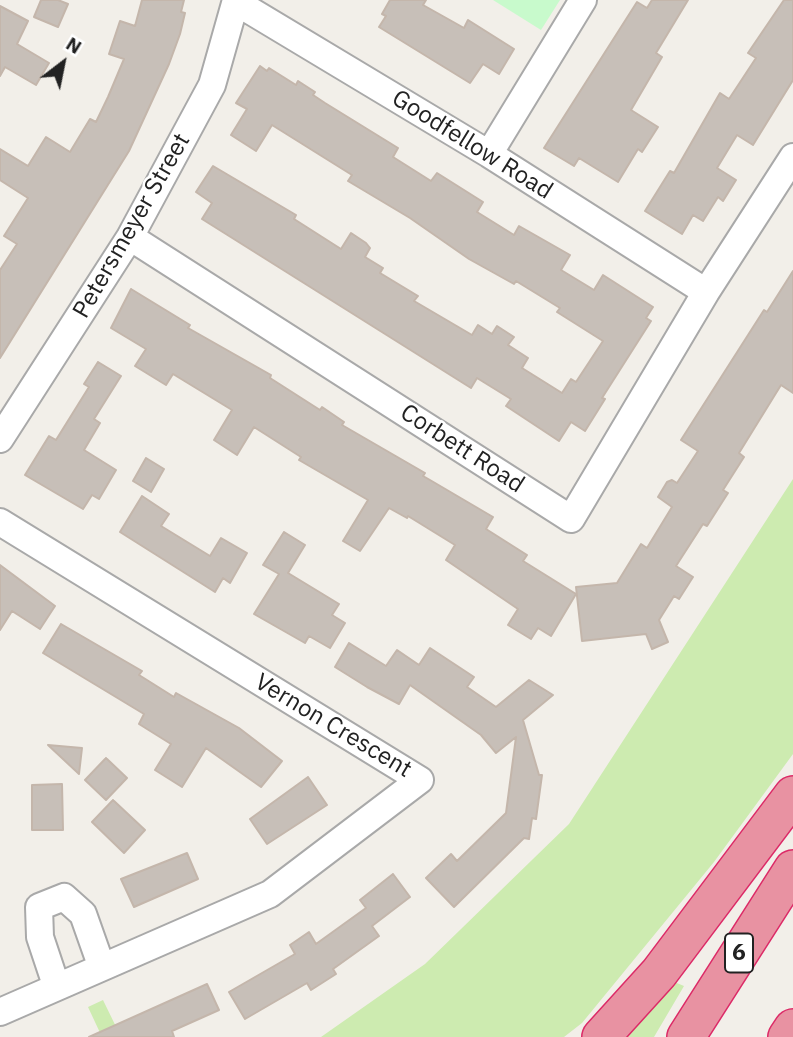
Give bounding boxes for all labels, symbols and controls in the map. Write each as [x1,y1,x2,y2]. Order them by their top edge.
north arrow [28,28,98,98]
text: N [62,31,86,59]
street label: Goodfellow Road [386,84,558,206]
street label: Petersmeyer Street [67,128,197,324]
street label: Corbett Road [395,398,529,500]
street label: Vernon Crescent [249,668,417,784]
road number: 6 [725,934,753,972]

